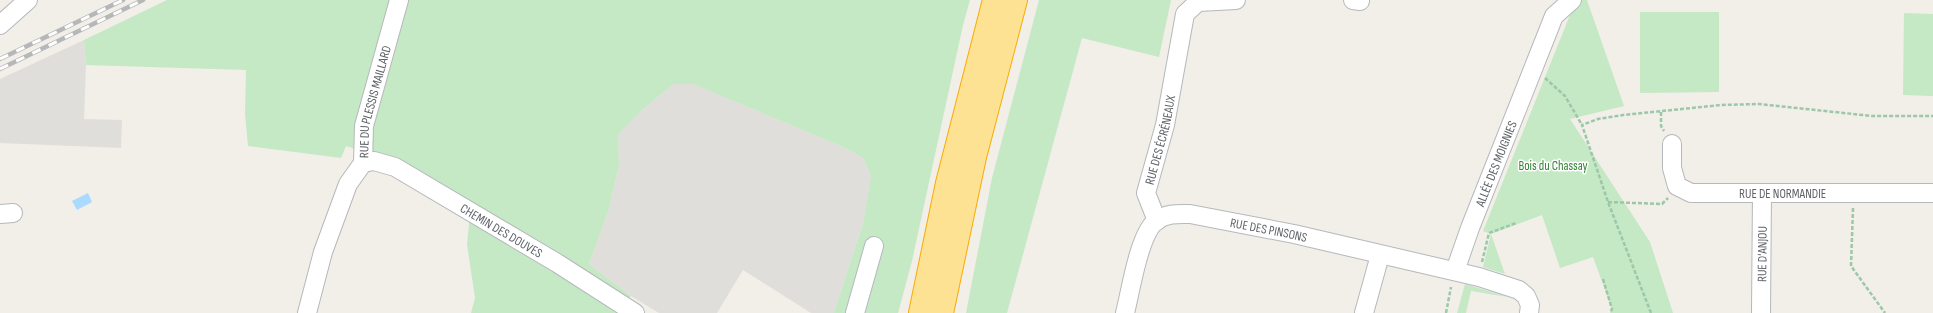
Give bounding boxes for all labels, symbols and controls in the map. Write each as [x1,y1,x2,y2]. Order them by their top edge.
street label: RUE DU PLESSIS MAILLARD [356,44,395,158]
street label: RUE DES ÉCRÉNEAUX [1142,94,1179,187]
street label: ALLÉE DES MOIGNIES [1472,118,1521,210]
park label: Bois du Chassay [1518,158,1588,174]
street label: RUE DE NORMANDIE [1739,186,1826,202]
street label: CHEMIN DES DOUVES [457,201,546,262]
street label: RUE DES PINSONS [1229,215,1309,246]
street label: RUE D'ANJOU [1754,226,1771,282]

